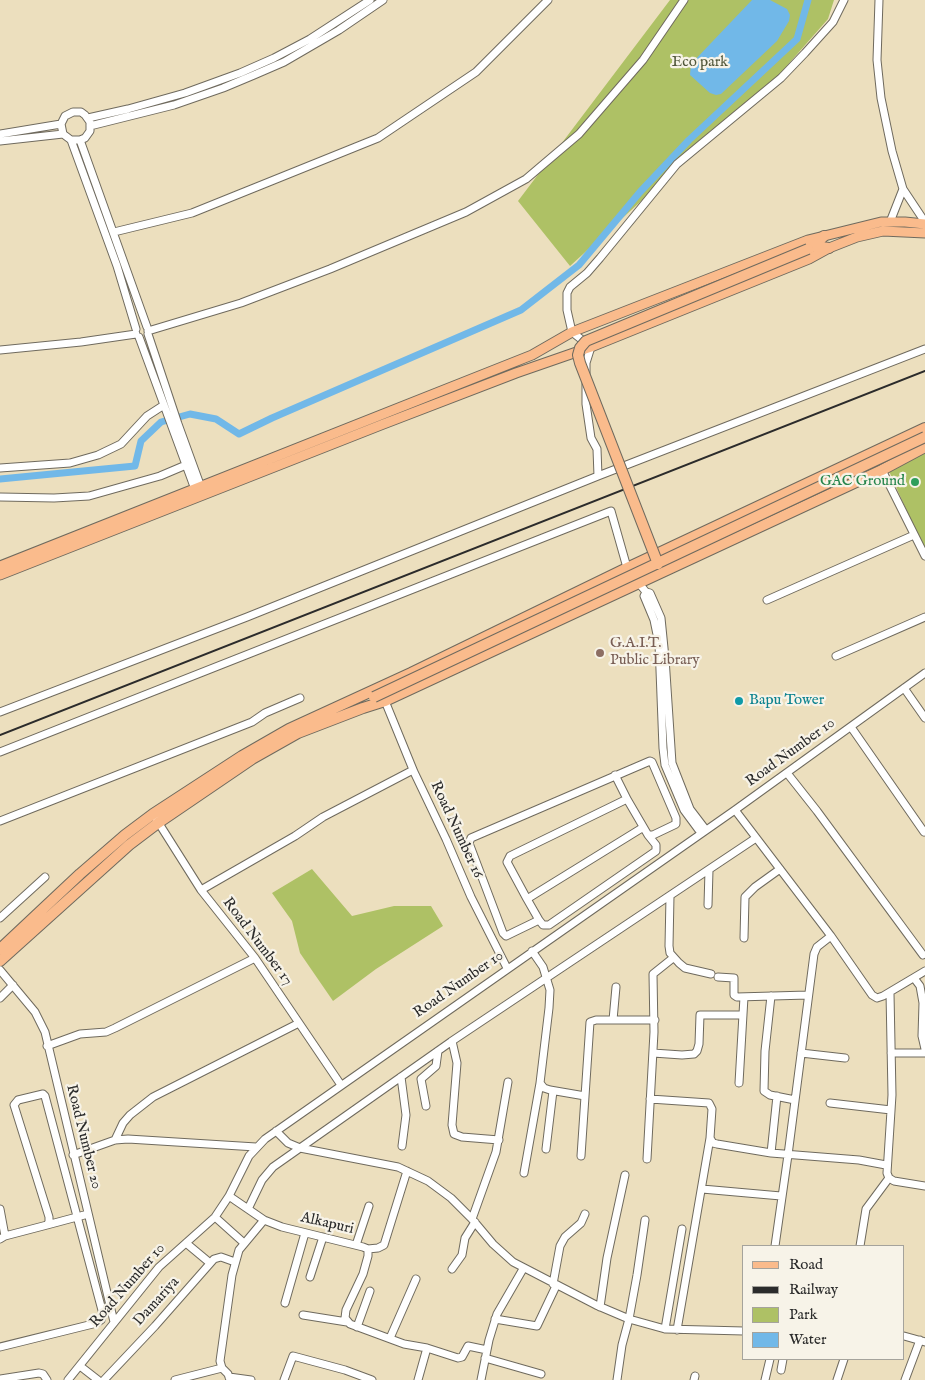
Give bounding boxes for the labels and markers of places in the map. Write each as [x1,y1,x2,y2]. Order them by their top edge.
place label: GAC Ground [820,473,905,491]
marker: GAC Ground [909,476,921,488]
place label: G.A.I.T. Public Library [610,635,700,670]
marker: G.A.I.T. Public Library [594,647,606,659]
place label: Bapu Tower [749,692,824,710]
marker: Bapu Tower [733,695,745,707]

